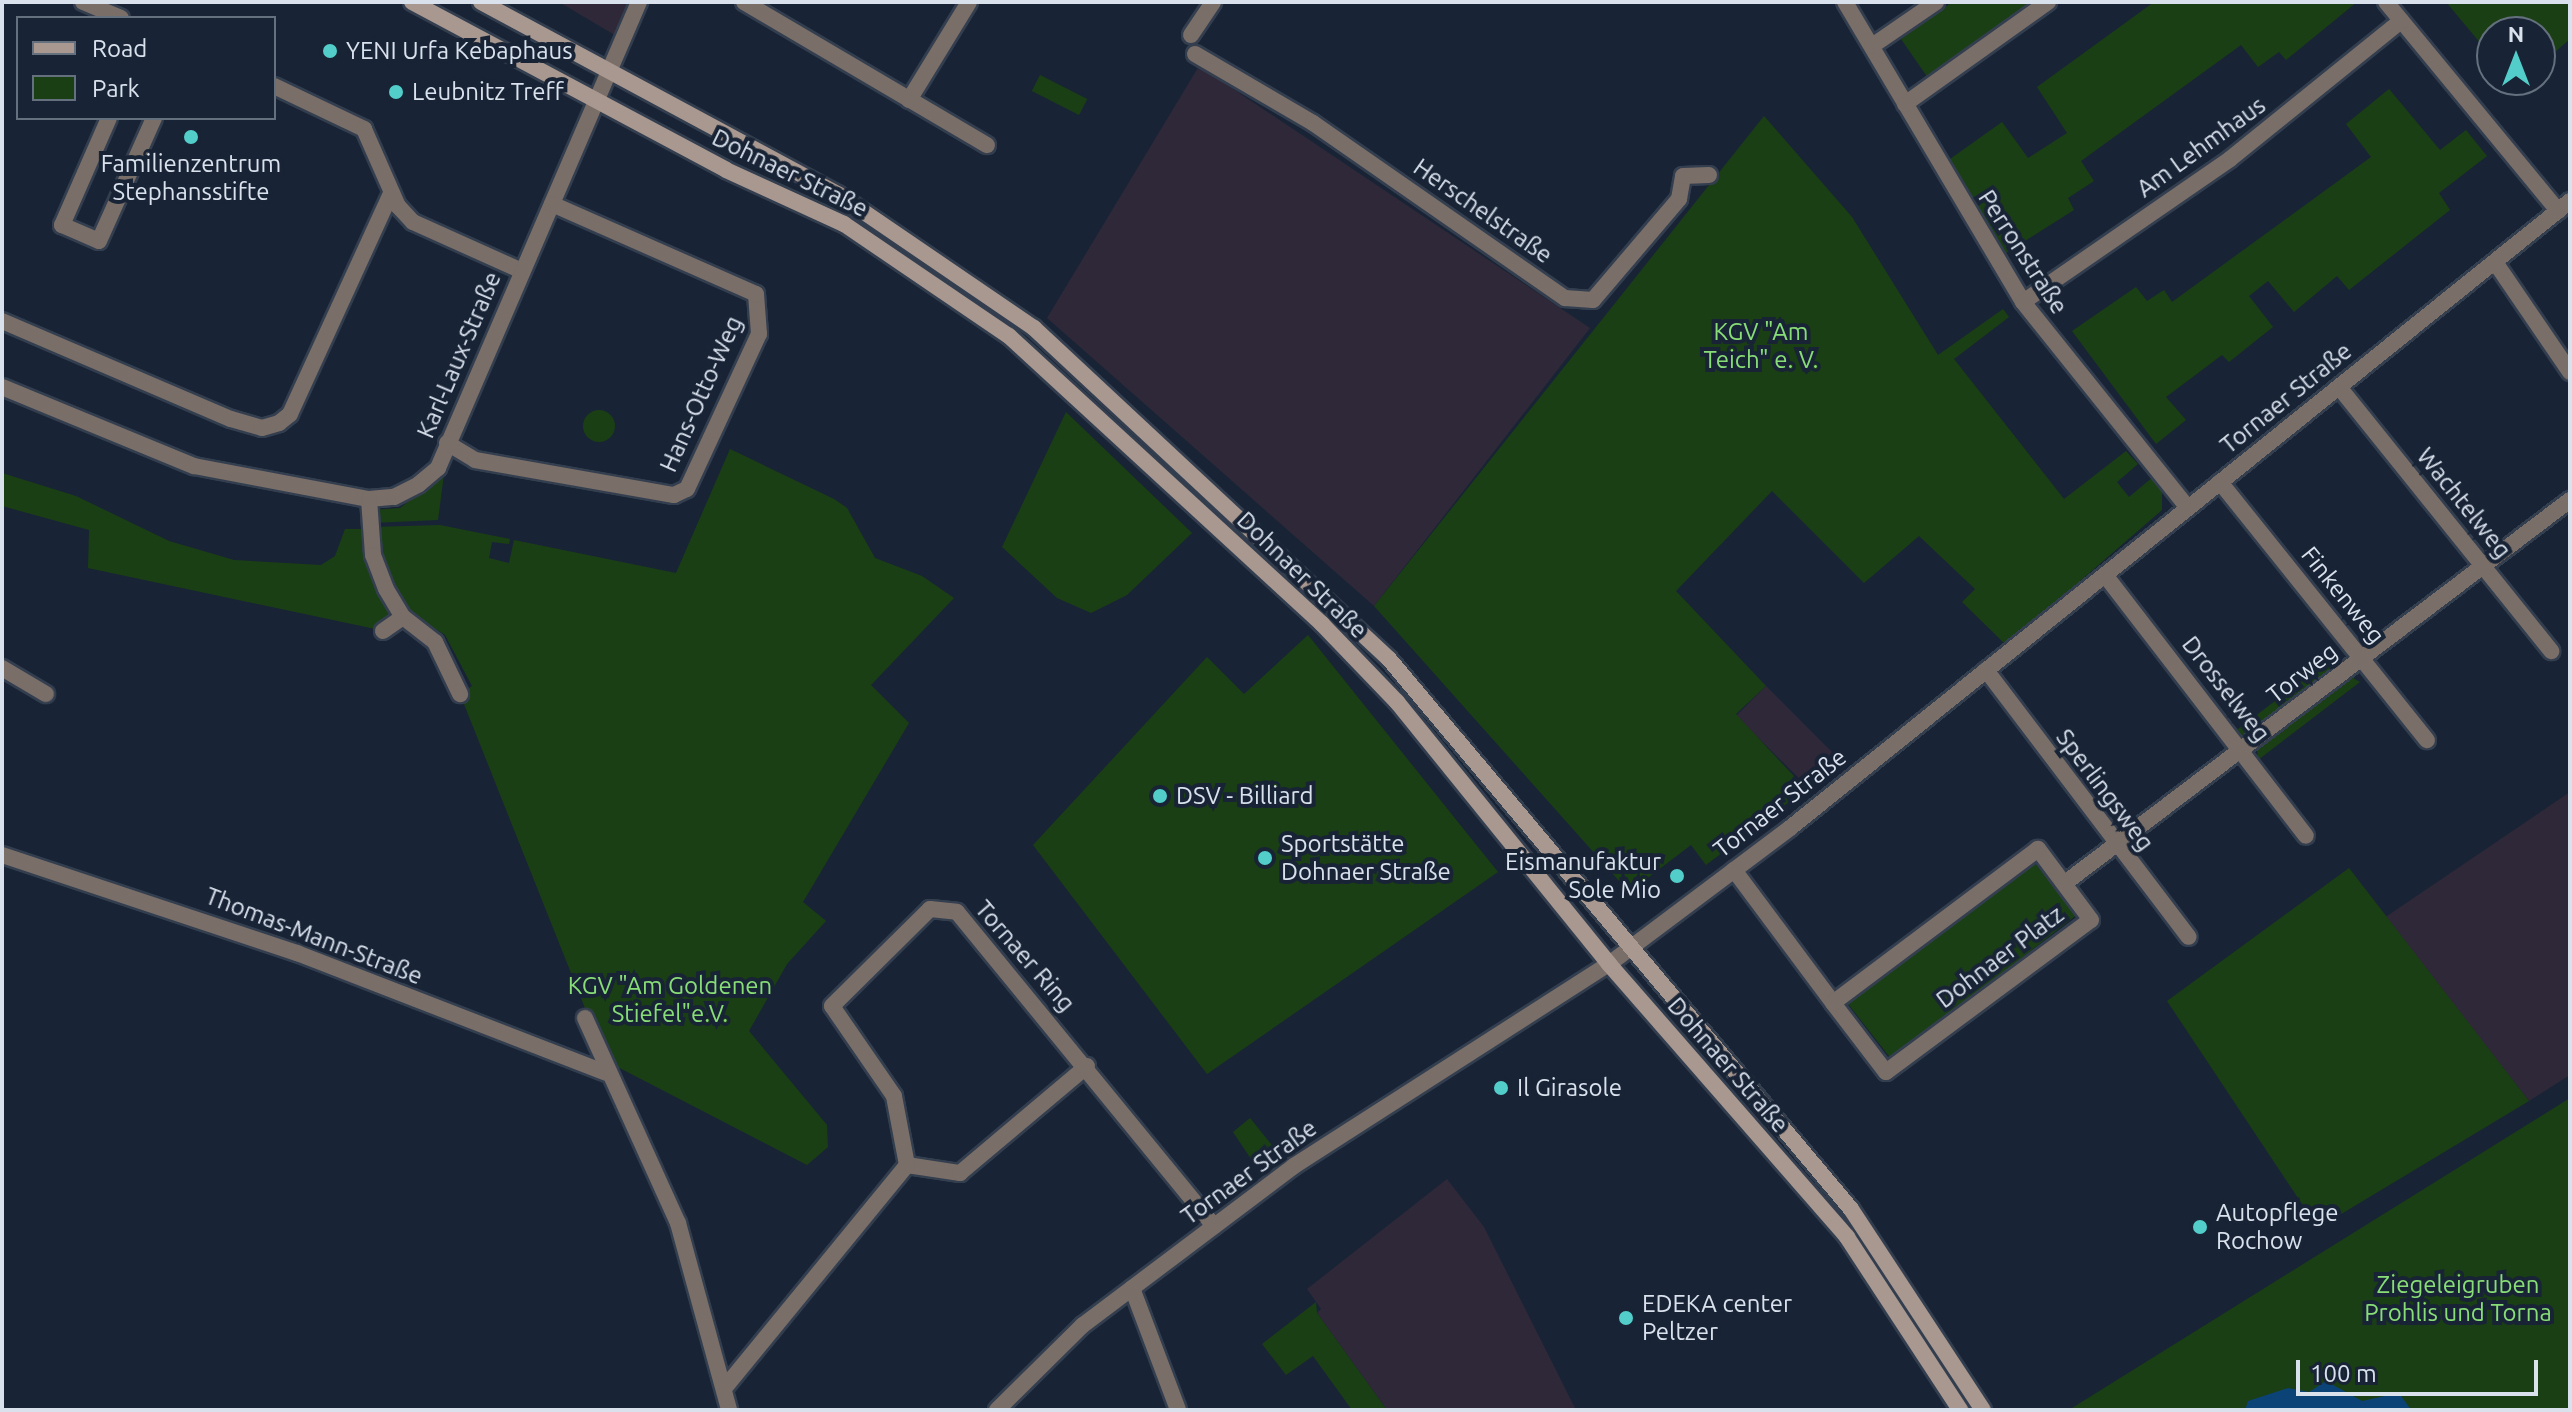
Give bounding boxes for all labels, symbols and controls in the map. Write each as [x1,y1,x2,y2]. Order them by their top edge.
legend [16,16,276,120]
north arrow [2476,16,2556,96]
text: N [2508,21,2524,46]
text: Road [92,35,147,62]
place label: YENI Urfa Kebaphaus [346,37,573,65]
marker: YENI Urfa Kebaphaus [321,42,339,60]
text: Park [92,75,140,102]
place label: Leubnitz Treff [412,78,564,106]
marker: Leubnitz Treff [387,83,405,101]
street label: Am Lehmhaus [2131,91,2271,203]
street label: Dohnaer Straße [707,123,873,223]
marker: Familienzentrum Stephansstifte [182,128,200,146]
place label: Familienzentrum Stephansstifte [101,150,281,206]
street label: Herschelstraße [1408,152,1558,270]
street label: Perronstraße [1972,185,2074,319]
street label: Karl-Laux-Straße [411,268,507,442]
street label: Hans-Otto-Weg [654,312,748,476]
park label: KGV "Am Teich" e. V. [1704,318,1818,374]
street label: Tornaer Straße [2215,336,2357,460]
street label: Wachtelweg [2411,442,2517,564]
street label: Dohnaer Straße [1231,506,1373,644]
street label: Finkenweg [2295,541,2391,649]
street label: Drosselweg [2176,630,2276,748]
street label: Torweg [2261,637,2343,709]
street label: Sperlingsweg [2050,724,2160,856]
street label: Tornaer Straße [1708,742,1852,864]
place label: DSV - Billiard [1176,782,1314,810]
marker: DSV - Billiard [1151,787,1169,805]
place label: Sportstätte Dohnaer Straße [1281,830,1451,886]
place label: Eismanufaktur Sole Mio [1505,848,1661,904]
marker: Sportstätte Dohnaer Straße [1256,849,1274,867]
marker: Eismanufaktur Sole Mio [1668,867,1686,885]
street label: Thomas-Mann-Straße [201,881,427,991]
street label: Tornaer Ring [969,895,1081,1017]
street label: Dohnaer Platz [1931,900,2069,1014]
park label: KGV "Am Goldenen Stiefel"e.V. [568,972,772,1028]
street label: Dohnaer Straße [1661,992,1795,1138]
place label: Il Girasole [1517,1074,1622,1102]
marker: Il Girasole [1492,1079,1510,1097]
street label: Tornaer Straße [1176,1113,1322,1231]
place label: Autopflege Rochow [2216,1199,2338,1255]
marker: Autopflege Rochow [2191,1218,2209,1236]
park label: Ziegeleigruben Prohlis und Torna [2364,1271,2552,1327]
place label: EDEKA center Peltzer [1642,1290,1792,1346]
marker: EDEKA center Peltzer [1617,1309,1635,1327]
scale bar [2300,1344,2542,1394]
text: 100 m [2310,1360,2377,1387]

